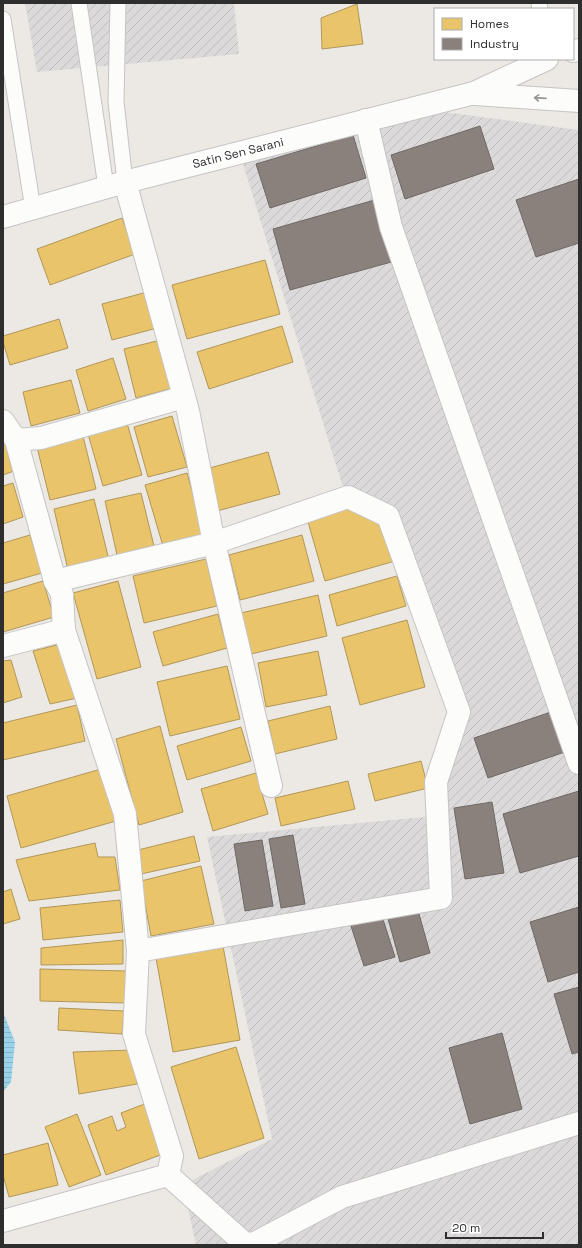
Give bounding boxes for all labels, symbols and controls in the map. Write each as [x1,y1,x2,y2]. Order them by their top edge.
legend [434,8,574,60]
text: Homes [470,16,509,32]
text: Industry [470,36,519,52]
one-way arrow [534,94,547,101]
street label: Satin Sen Sarani [191,134,285,172]
scale bar [446,1214,543,1240]
text: 20 m [452,1220,480,1236]

